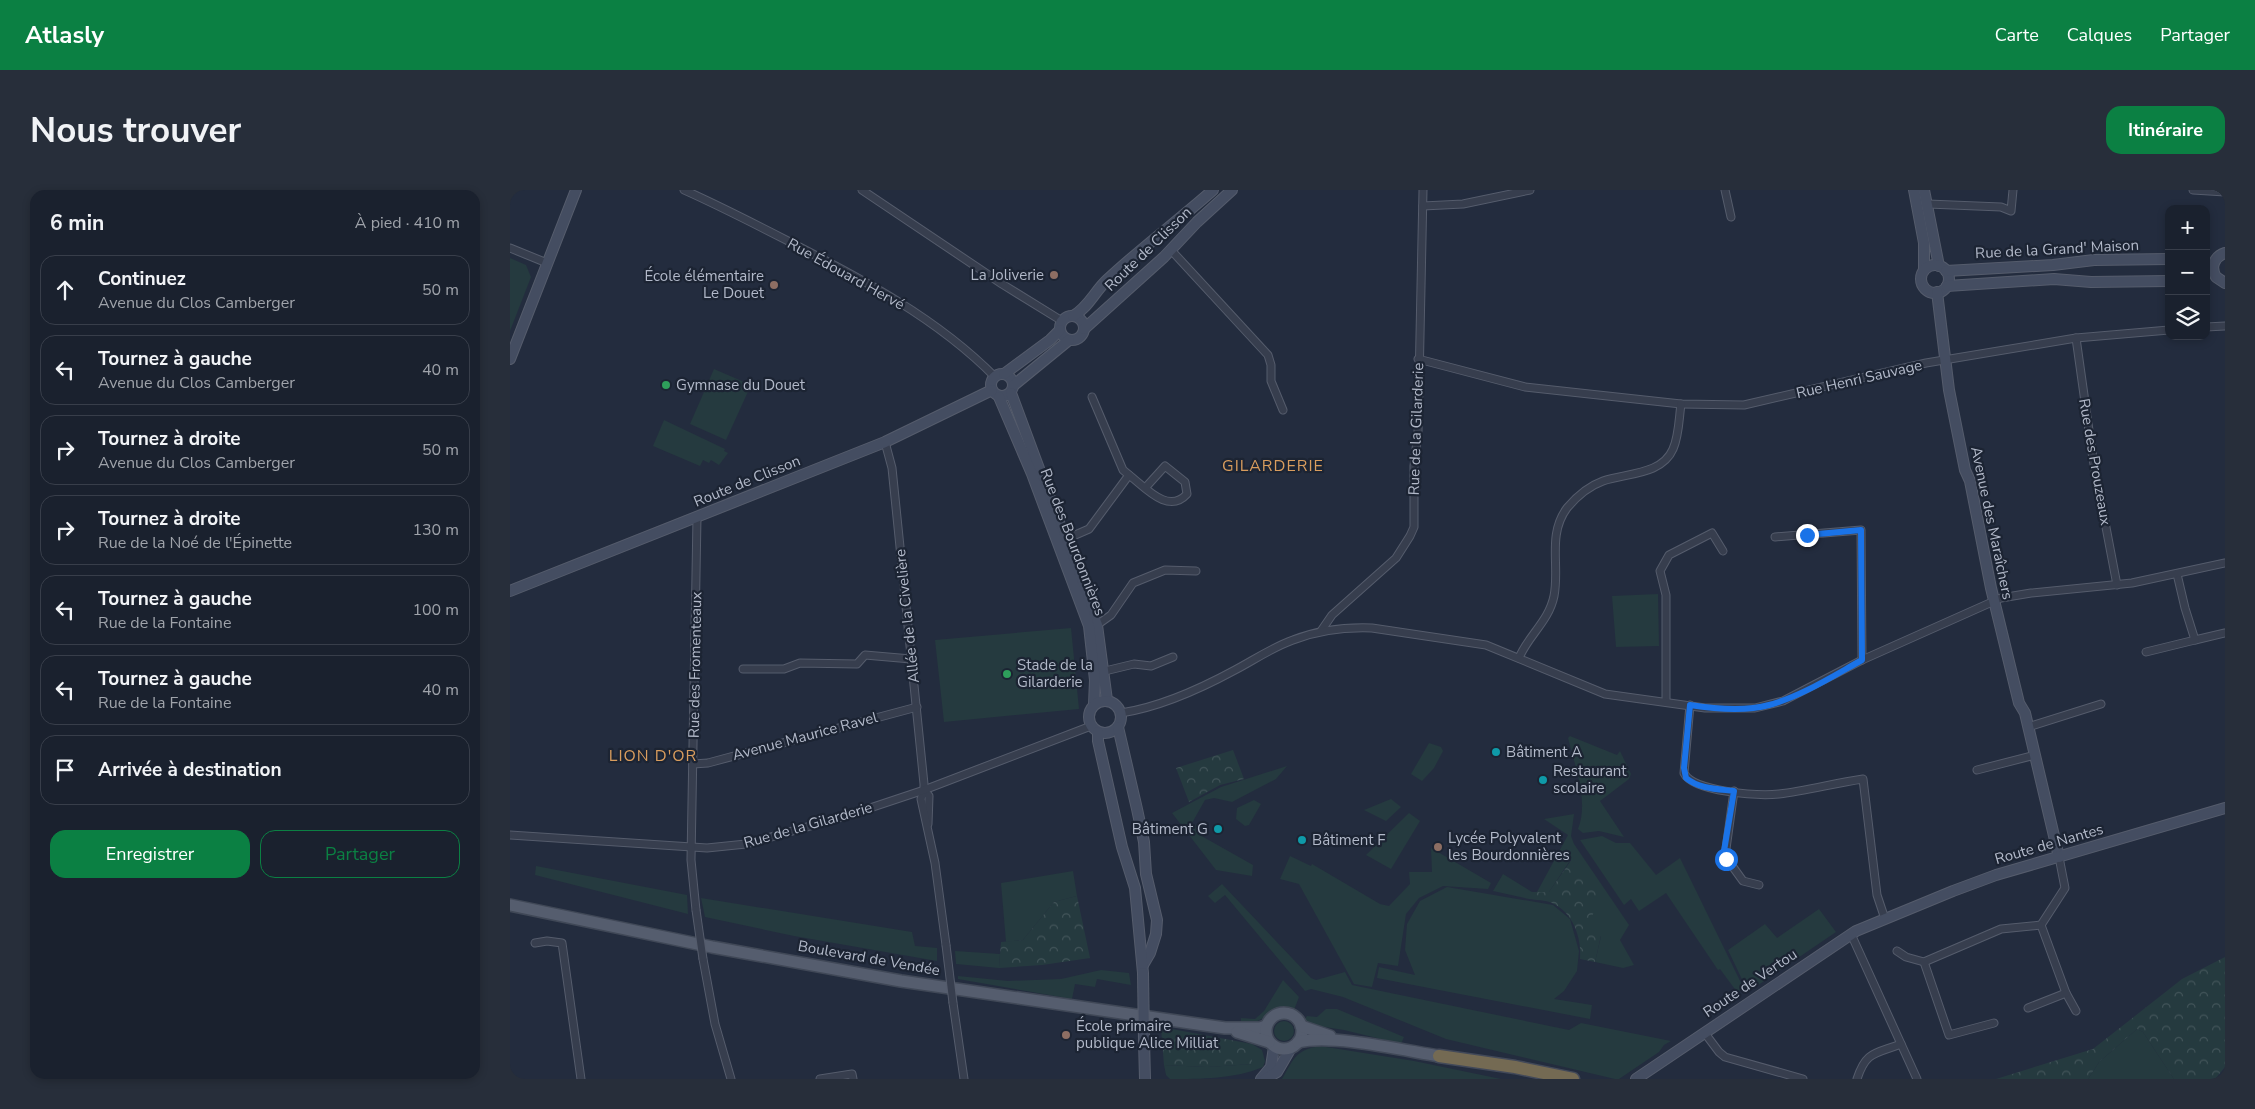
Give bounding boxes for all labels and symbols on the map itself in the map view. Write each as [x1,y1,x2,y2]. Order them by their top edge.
street label: Route de Clisson [1100,202,1196,296]
street label: Rue Édouard Hervé [784,233,908,315]
street label: Rue de la Grand' Maison [1975,235,2139,263]
place label: La Joliverie [971,265,1044,285]
place label: École élémentaire Le Douet [644,266,765,303]
marker: La Joliverie [1048,269,1060,281]
marker: École élémentaire Le Douet [768,279,780,291]
street label: Rue Henri Sauvage [1794,355,1924,403]
street label: Rue de la Gilarderie [1404,362,1428,496]
place label: Gymnase du Douet [676,375,806,395]
marker: Gymnase du Douet [660,379,672,391]
street label: Rue des Prouzeaux [2074,397,2116,527]
street label: Avenue des Maraîchers [1966,445,2018,601]
street label: Route de Clisson [691,450,803,512]
district label: GILARDERIE [1222,455,1324,477]
street label: Rue des Bourdonnières [1036,465,1110,619]
route end [1796,524,1819,547]
street label: Allée de la Civelière [890,548,924,684]
street label: Rue des Fromenteaux [684,591,706,738]
place label: Stade de la Gilarderie [1017,655,1093,692]
marker: Stade de la Gilarderie [1001,668,1013,680]
street label: Avenue Maurice Ravel [730,707,880,765]
place label: Bâtiment A [1506,742,1582,762]
district label: LION D'OR [609,745,697,767]
marker: Bâtiment A [1490,746,1502,758]
place label: Restaurant scolaire [1553,761,1627,798]
marker: Restaurant scolaire [1537,774,1549,786]
street label: Rue de la Gilarderie [741,797,875,853]
place label: Bâtiment G [1132,819,1208,839]
street label: Route de Nantes [1992,819,2106,869]
marker: Bâtiment G [1212,823,1224,835]
place label: Lycée Polyvalent les Bourdonnières [1448,828,1570,865]
place label: Bâtiment F [1312,830,1386,850]
marker: Bâtiment F [1296,834,1308,846]
marker: Lycée Polyvalent les Bourdonnières [1432,841,1444,853]
route start [1715,848,1738,871]
street label: Boulevard de Vendée [796,936,942,980]
street label: Route de Vertou [1699,944,1801,1022]
place label: École primaire publique Alice Milliat [1076,1016,1219,1053]
marker: École primaire publique Alice Milliat [1060,1029,1072,1041]

